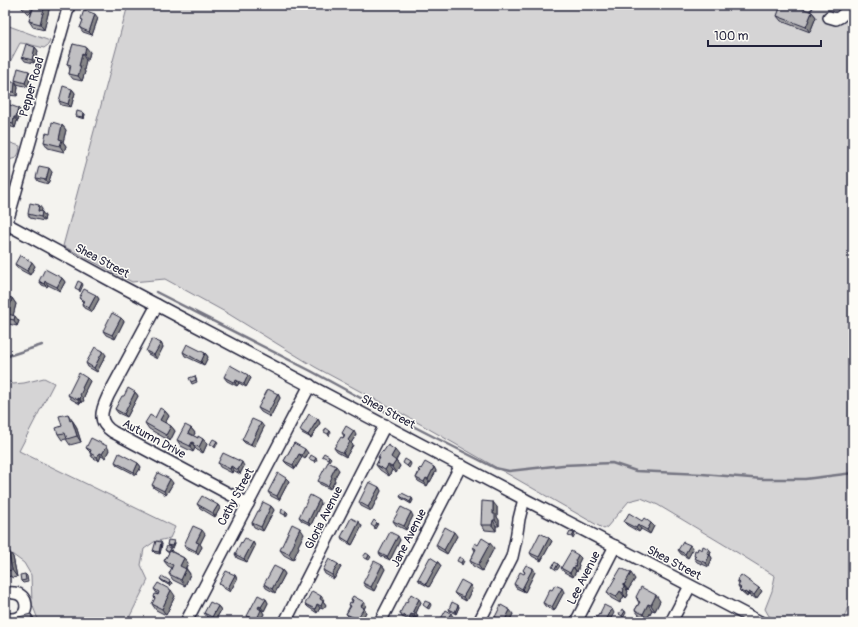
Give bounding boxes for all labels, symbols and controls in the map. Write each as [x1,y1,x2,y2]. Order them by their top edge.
scale bar [708,22,821,48]
text: 100 m [714,29,749,44]
street label: Pepper Road [16,55,48,119]
street label: Shea Street [72,240,132,282]
street label: Shea Street [358,391,418,433]
street label: Autumn Drive [120,416,188,462]
street label: Cathy Street [215,465,258,528]
street label: Gloria Avenue [302,484,346,552]
street label: Jane Avenue [388,506,430,570]
street label: Shea Street [644,542,704,584]
street label: Lee Avenue [564,549,604,607]

